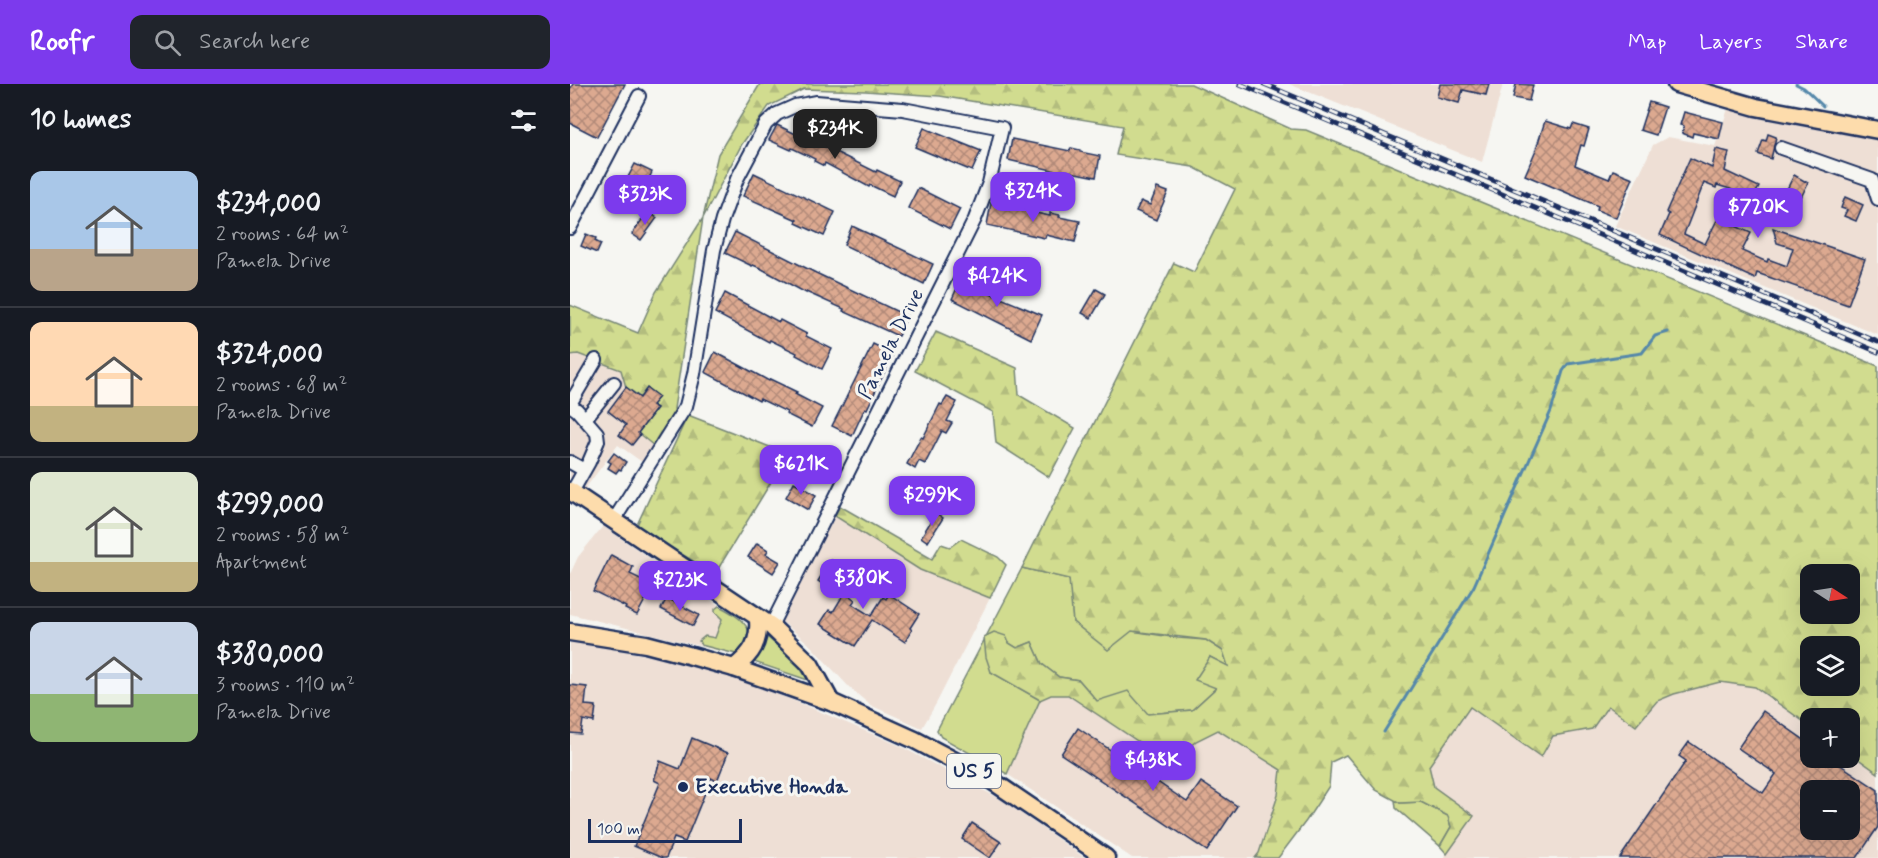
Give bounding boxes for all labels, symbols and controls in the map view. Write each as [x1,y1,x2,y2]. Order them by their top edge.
search box [130,15,550,69]
text: Roofr [30,24,94,61]
icon: search [151,26,184,59]
text: Search here [199,28,310,56]
text: Map [1628,28,1666,56]
text: Layers [1699,28,1762,56]
text: Share [1795,28,1848,56]
text: 10 homes [30,103,131,137]
icon: filters [507,104,540,137]
pin: $234K [793,109,877,160]
text: $234K [807,115,863,142]
pin: $324K [991,172,1075,223]
pin: $323K [603,175,687,226]
text: $324K [1004,178,1062,205]
text: $323K [618,181,672,208]
text: $234,000 [216,187,321,221]
pin: $720K [1716,188,1800,239]
text: $720K [1728,194,1788,221]
icon: home [78,195,150,267]
text: 2 rooms · 64 m² [216,221,349,248]
text: Pamela Drive [216,248,331,275]
pin: $424K [955,257,1039,308]
text: $424K [967,263,1027,290]
street label: Pamela Drive [851,284,931,404]
text: $324,000 [216,338,323,372]
icon: home [78,346,150,418]
text: 2 rooms · 68 m² [216,372,347,399]
text: Pamela Drive [216,399,331,426]
pin: $621K [759,445,843,496]
text: $621K [774,451,828,478]
pin: $299K [890,476,974,527]
text: $299K [903,482,961,509]
text: $299,000 [216,488,324,522]
icon: home [78,496,150,568]
text: 2 rooms · 58 m² [216,522,349,549]
text: Apartment [216,549,307,576]
pin: $380K [821,559,905,610]
pin: $223K [638,561,722,612]
north arrow [1800,564,1860,624]
map controls [1800,564,1860,840]
text: $380K [834,565,892,592]
text: $223K [653,567,707,594]
button: layers [1800,636,1860,696]
text: $380,000 [216,638,324,672]
icon: home [78,646,150,718]
text: 3 rooms · 110 m² [216,672,355,699]
text: Pamela Drive [216,699,331,726]
button: + [1800,708,1860,768]
pin: $438K [1111,741,1195,792]
text: $438K [1125,747,1181,774]
road number: US 5 [947,754,1001,788]
place label: Executive Honda [695,773,849,801]
marker: Executive Honda [676,780,690,794]
button: − [1800,780,1860,840]
scale bar [588,816,742,844]
text: 100 m [597,819,640,840]

